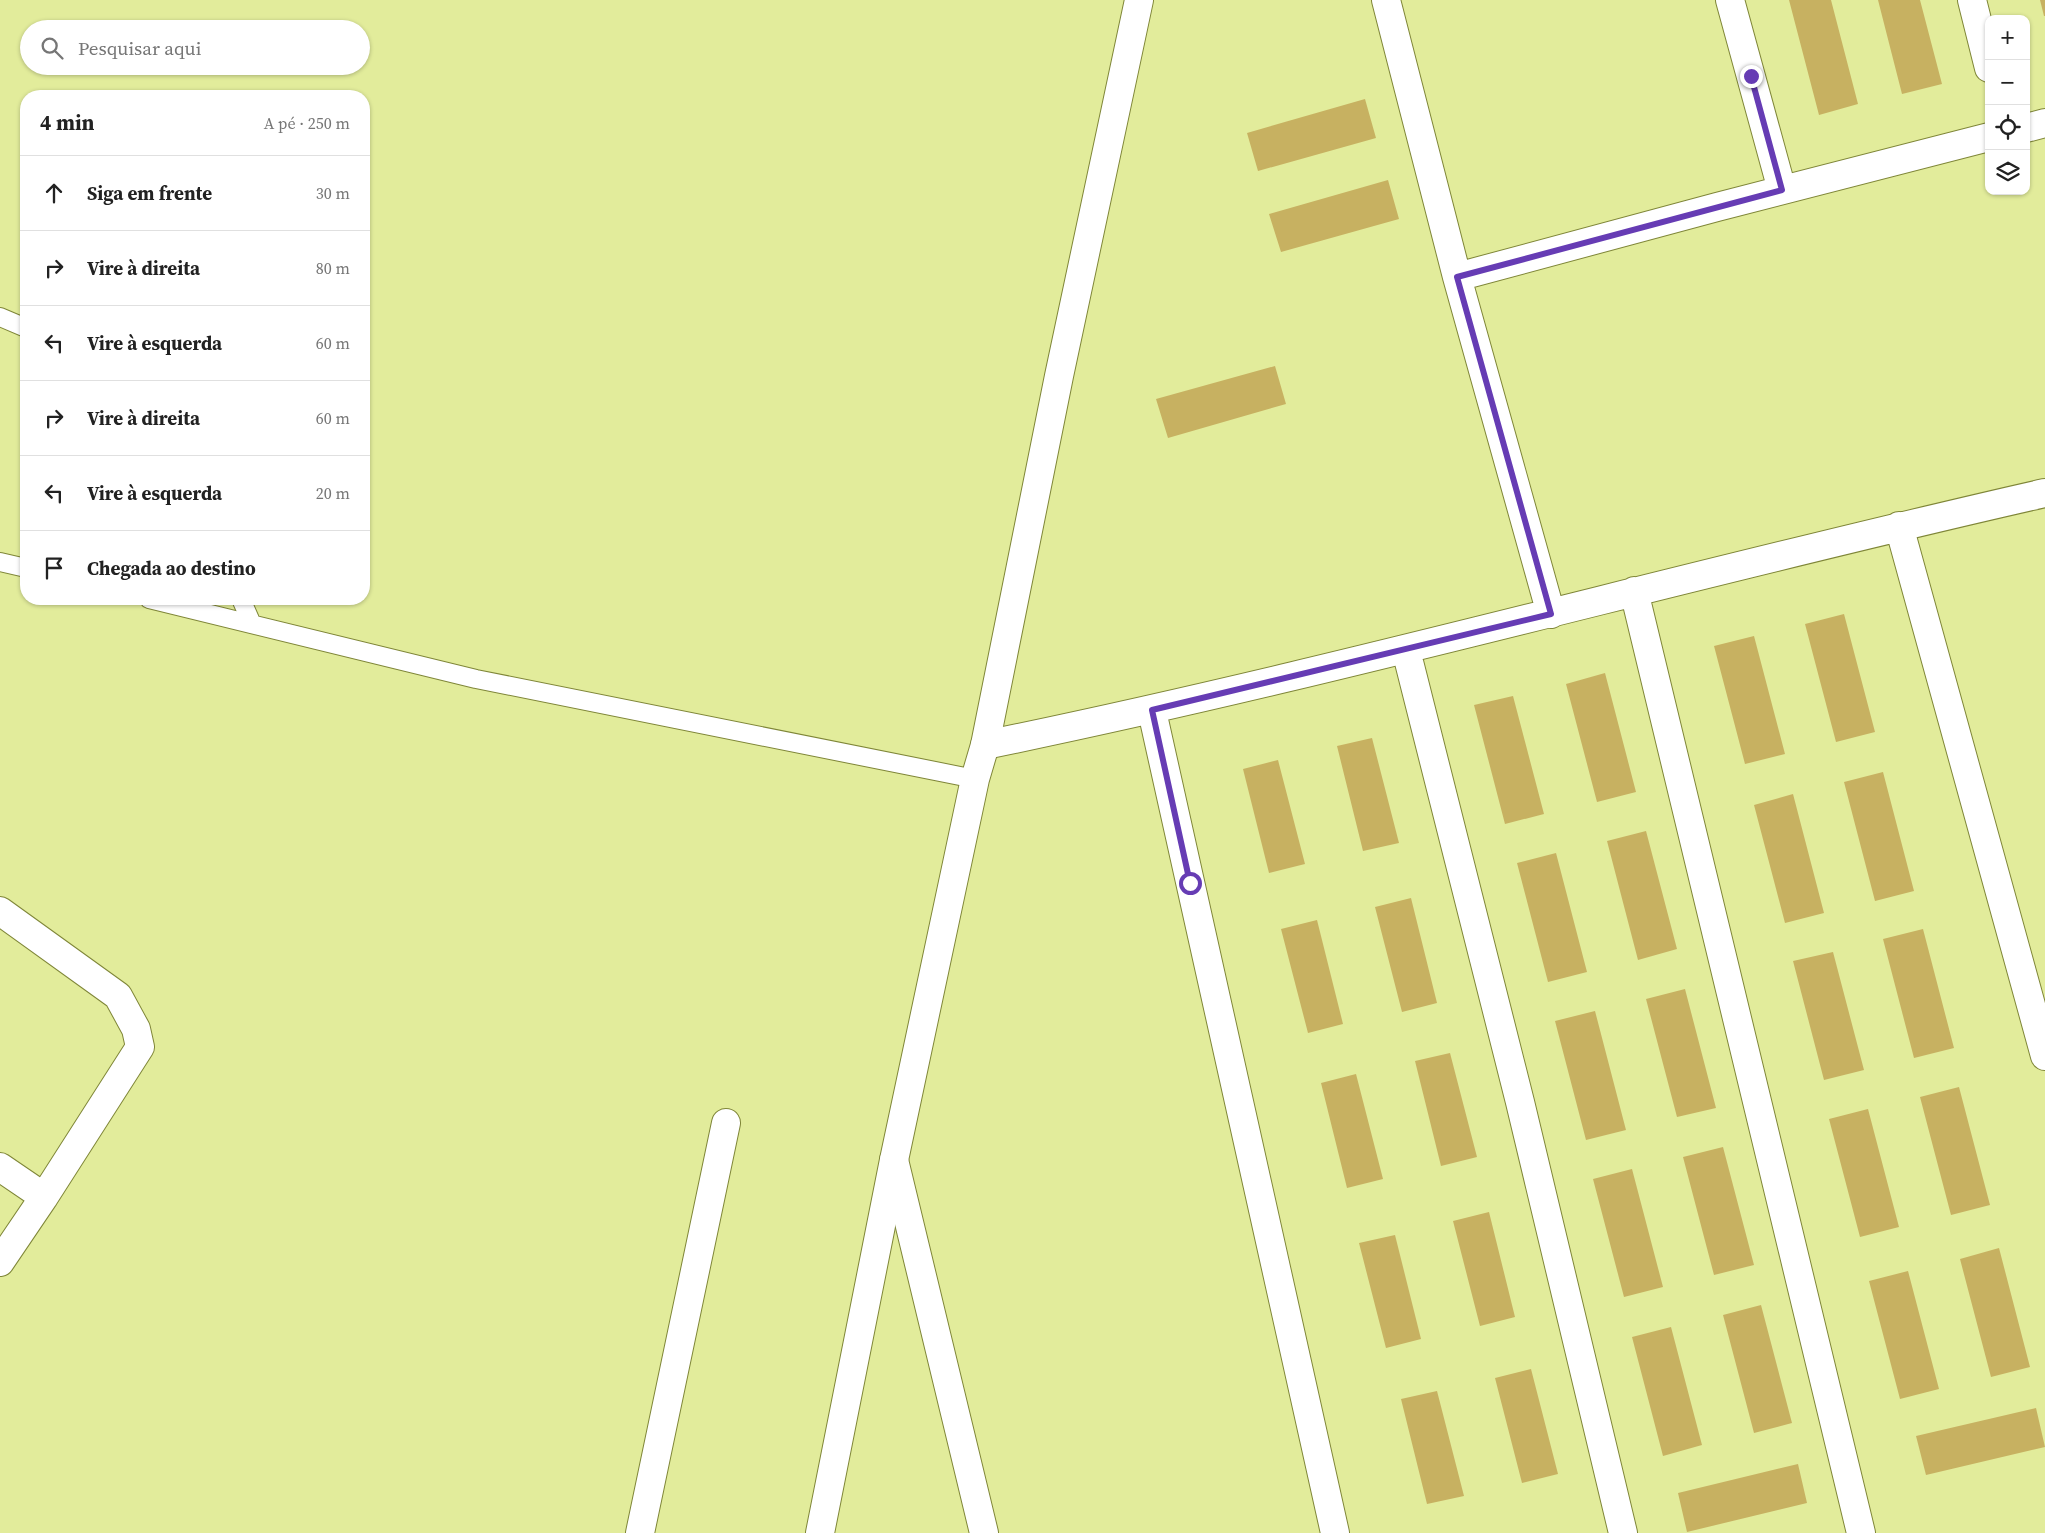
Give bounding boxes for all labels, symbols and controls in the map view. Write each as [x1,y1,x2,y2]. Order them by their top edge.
map controls [1985,15,2030,195]
button: + [1985,15,2030,60]
search box [20,20,370,75]
icon: search [38,34,66,62]
text: Pesquisar aqui [78,35,201,61]
button: − [1985,60,2030,105]
route end [1740,65,1763,88]
button: locate [1985,105,2030,150]
text: 4 min [40,108,95,137]
text: A pé · 250 m [264,112,350,134]
button: layers [1985,150,2030,195]
icon: ahead [40,179,68,207]
text: Siga em frente [87,180,212,206]
text: 30 m [316,182,350,204]
icon: right [40,254,68,282]
text: Vire à direita [87,255,200,281]
text: 80 m [316,257,350,279]
icon: left [40,329,68,357]
text: Vire à esquerda [87,330,222,356]
text: 60 m [316,332,350,354]
icon: right [40,404,68,432]
text: Vire à direita [87,405,200,431]
text: 60 m [316,407,350,429]
icon: left [40,479,68,507]
text: Vire à esquerda [87,480,222,506]
text: 20 m [316,482,350,504]
icon: arrive [40,554,68,582]
text: Chegada ao destino [87,555,256,581]
route start [1179,872,1202,895]

